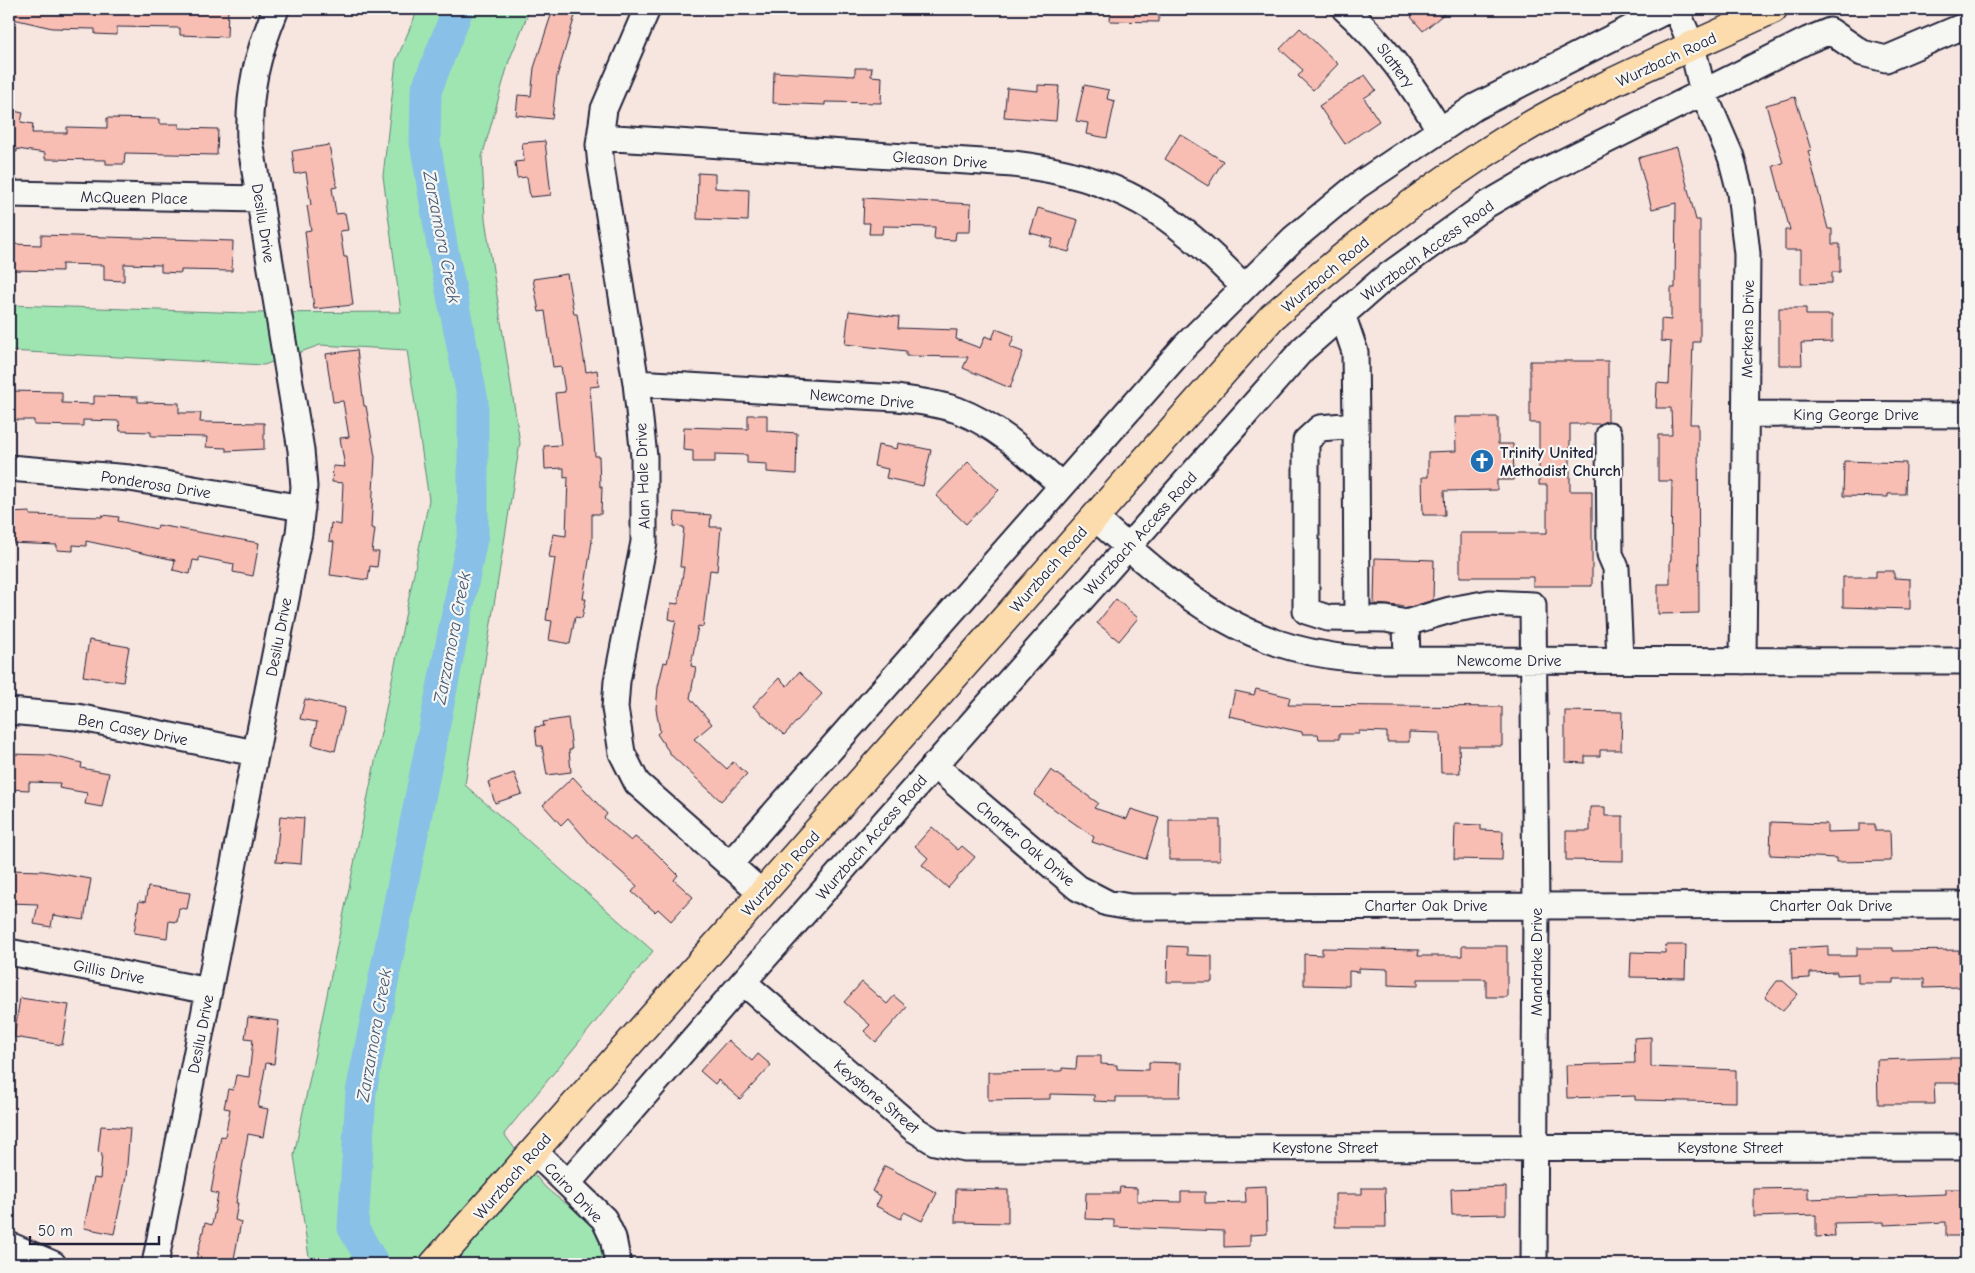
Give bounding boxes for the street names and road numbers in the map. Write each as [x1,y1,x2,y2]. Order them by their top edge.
street label: Wurzbach Road [1614,29,1719,91]
street label: Slattery [1373,40,1418,92]
street label: Gleason Drive [892,148,988,172]
street label: Desilu Drive [248,182,278,264]
street label: McQueen Place [80,188,188,208]
street label: Wurzbach Access Road [1358,197,1497,305]
street label: Wurzbach Road [1278,233,1373,316]
street label: Merkens Drive [1738,280,1758,378]
street label: Newcome Drive [809,385,915,413]
street label: King George Drive [1793,406,1919,424]
street label: Alan Hale Drive [632,422,654,529]
street label: Ponderosa Drive [100,467,212,503]
street label: Wurzbach Access Road [1081,468,1201,599]
street label: Wurzbach Road [1006,523,1091,616]
street label: Desilu Drive [263,596,295,678]
street label: Newcome Drive [1456,652,1562,670]
street label: Ben Casey Drive [76,710,189,749]
street label: Wurzbach Access Road [813,771,931,904]
street label: Charter Oak Drive [972,797,1078,890]
street label: Wurzbach Road [738,827,824,920]
street label: Charter Oak Drive [1365,897,1487,915]
street label: Charter Oak Drive [1770,897,1892,915]
street label: Mandrake Drive [1528,908,1546,1016]
street label: Gillis Drive [72,956,146,988]
street label: Desilu Drive [185,993,217,1075]
street label: Keystone Street [830,1056,923,1138]
street label: Wurzbach Road [470,1130,555,1223]
street label: Keystone Street [1272,1139,1378,1157]
street label: Keystone Street [1677,1139,1783,1157]
street label: Cairo Drive [540,1159,606,1226]

